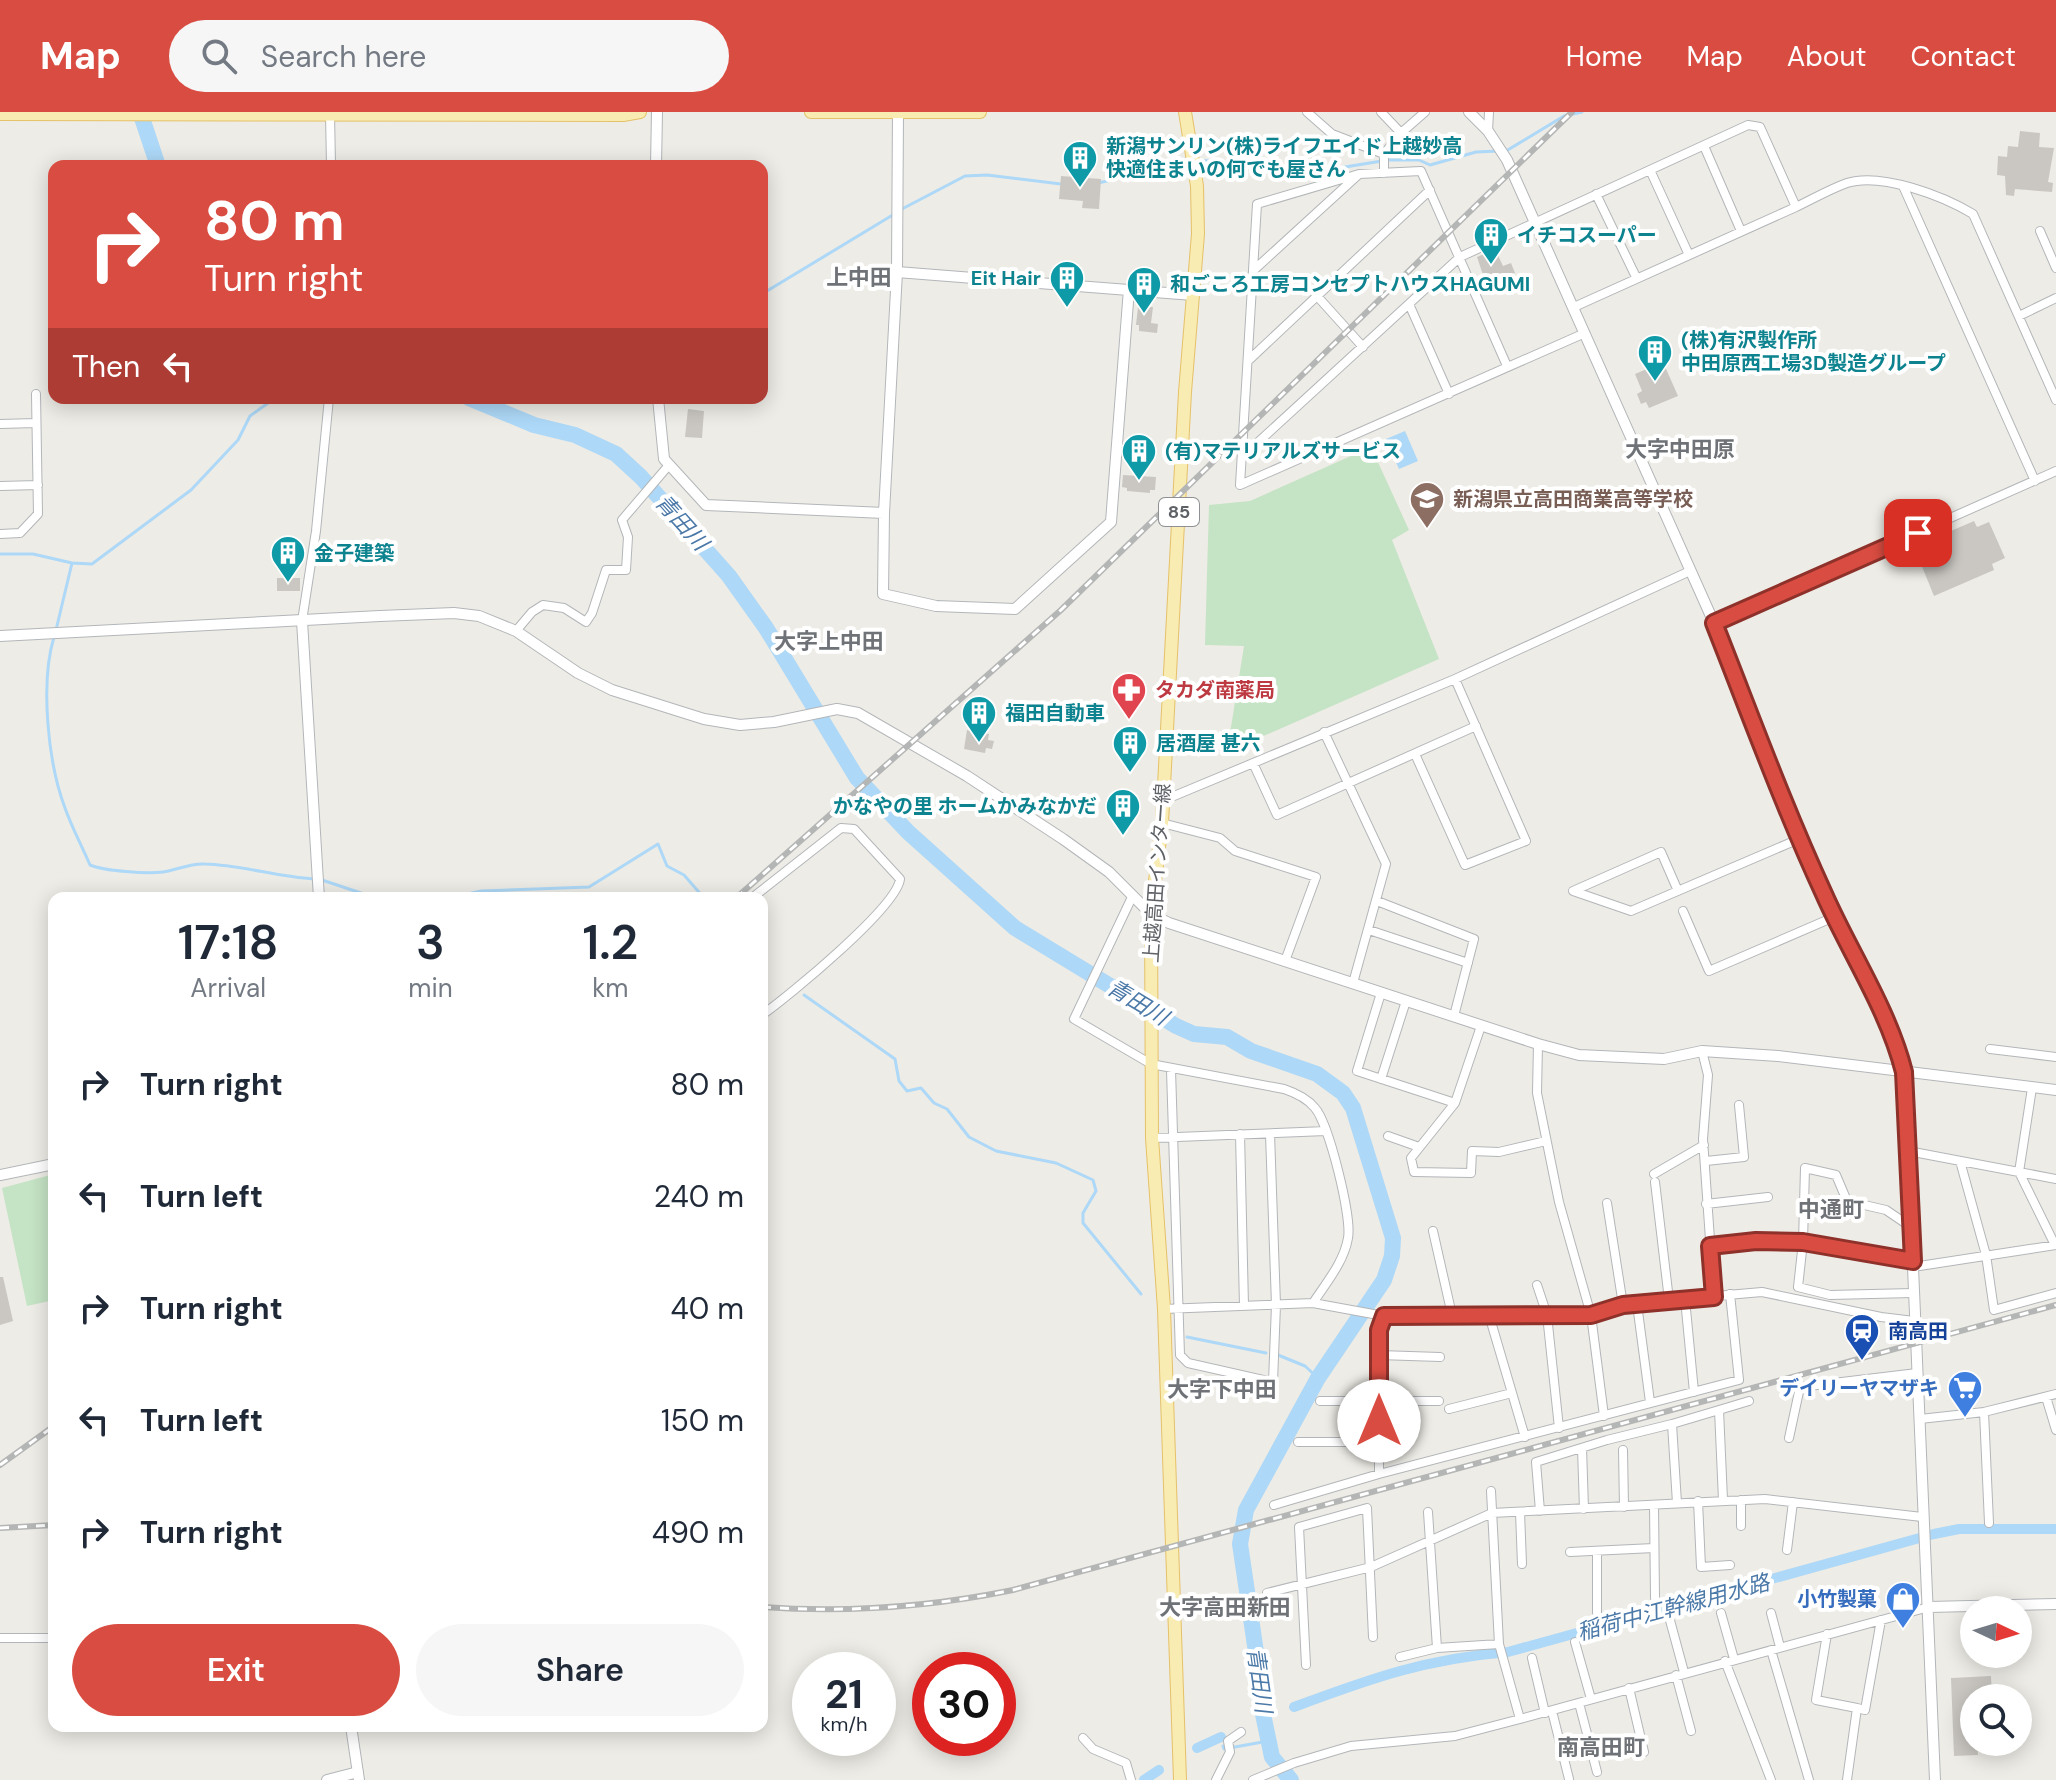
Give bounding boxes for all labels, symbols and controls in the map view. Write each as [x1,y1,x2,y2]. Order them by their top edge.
search box [169,20,729,92]
text: Map [40,31,121,81]
icon: search [197,34,241,78]
text: Search here [261,37,426,76]
text: Home [1566,38,1642,75]
text: Map [1686,38,1743,75]
text: About [1787,38,1866,75]
text: Contact [1910,38,2016,75]
place label: 新潟サンリン(株)ライフエイド上越妙高 快適住まいの何でも屋さん [1106,133,1462,182]
building icon: 新潟サンリン(株)ライフエイド上越妙高 快適住まいの何でも屋さん [1061,139,1099,189]
text: 80 m [204,184,345,257]
icon: right [72,192,176,296]
building icon: イチコスーパー [1472,216,1510,266]
place label: イチコスーパー [1517,222,1657,248]
text: Turn right [204,255,363,302]
building icon: Eit Hair [1048,259,1086,309]
district label: 上中田 [826,263,892,292]
place label: Eit Hair [971,265,1041,291]
building icon: 和ごころ工房コンセプトハウスHAGUMI [1125,265,1163,315]
place label: 和ごころ工房コンセプトハウスHAGUMI [1170,271,1530,297]
place label: (株)有沢製作所 中田原西工場3D製造グループ [1681,327,1946,376]
building icon: (株)有沢製作所 中田原西工場3D製造グループ [1636,333,1674,383]
icon: left [156,344,200,388]
text: Then [72,347,140,386]
building icon: (有)マテリアルズサービス [1120,432,1158,482]
district label: 大字中田原 [1625,435,1735,464]
place label: (有)マテリアルズサービス [1165,438,1401,464]
school or university icon: 新潟県立高田商業高等学校 [1408,480,1446,530]
place label: 新潟県立高田商業高等学校 [1453,486,1693,512]
water label: 青田川 [649,488,716,558]
road number: 85 [1159,498,1199,526]
pin [1884,499,1952,567]
icon: arrive [1896,511,1940,555]
building icon: 金子建築 [269,534,307,584]
place label: 金子建築 [314,540,394,566]
district label: 大字上中田 [774,627,884,656]
pharmacy icon: タカダ南薬局 [1110,671,1148,721]
place label: タカダ南薬局 [1155,677,1275,703]
building icon: 福田自動車 [960,694,998,744]
place label: 福田自動車 [1005,700,1105,726]
building icon: 居酒屋 甚六 [1111,724,1149,774]
place label: 居酒屋 甚六 [1156,730,1261,756]
street label: 上越高田インター線 [1138,782,1176,964]
building icon: かなやの里 ホームかみなかだ [1104,787,1142,837]
place label: かなやの里 ホームかみなかだ [833,793,1097,819]
text: 17:18 [178,911,278,974]
text: 3 [416,911,445,974]
text: 1.2 [582,911,638,974]
text: Arrival [190,971,266,1005]
text: min [408,971,453,1005]
text: km [592,971,628,1005]
water label: 青田川 [1102,973,1175,1033]
icon: right [72,1062,116,1106]
text: Turn right [140,1065,283,1104]
text: 80 m [671,1065,744,1104]
icon: left [72,1174,116,1218]
text: Turn left [140,1177,263,1216]
text: 240 m [654,1177,744,1216]
district label: 中通町 [1798,1195,1864,1224]
icon: right [72,1286,116,1330]
text: Turn right [140,1289,283,1328]
text: 40 m [671,1289,744,1328]
station icon: 南高田 [1843,1312,1881,1362]
place label: 南高田 [1888,1318,1948,1344]
supermarket icon: デイリーヤマザキ [1946,1369,1984,1419]
district label: 大字下中田 [1167,1375,1277,1404]
place label: デイリーヤマザキ [1779,1375,1939,1401]
position arrow [1337,1379,1421,1463]
icon: left [72,1398,116,1442]
text: Turn left [140,1401,263,1440]
text: 150 m [661,1401,744,1440]
icon: right [72,1510,116,1554]
text: Turn right [140,1513,283,1552]
text: 490 m [652,1513,744,1552]
water label: 稲荷中江幹線用水路 [1574,1567,1774,1647]
shop icon: 小竹製菓 [1884,1580,1922,1630]
place label: 小竹製菓 [1797,1586,1877,1612]
district label: 大字高田新田 [1159,1593,1291,1622]
north arrow [1960,1596,2032,1668]
map controls [1960,1596,2032,1756]
button: Exit [72,1624,400,1716]
button: Share [416,1624,744,1716]
water label: 青田川 [1241,1645,1279,1717]
speed limit sign: 30 [912,1652,1016,1756]
text: 21 [825,1668,863,1720]
button: search [1960,1684,2032,1756]
text: km/h [820,1711,868,1737]
district label: 南高田町 [1557,1733,1645,1762]

